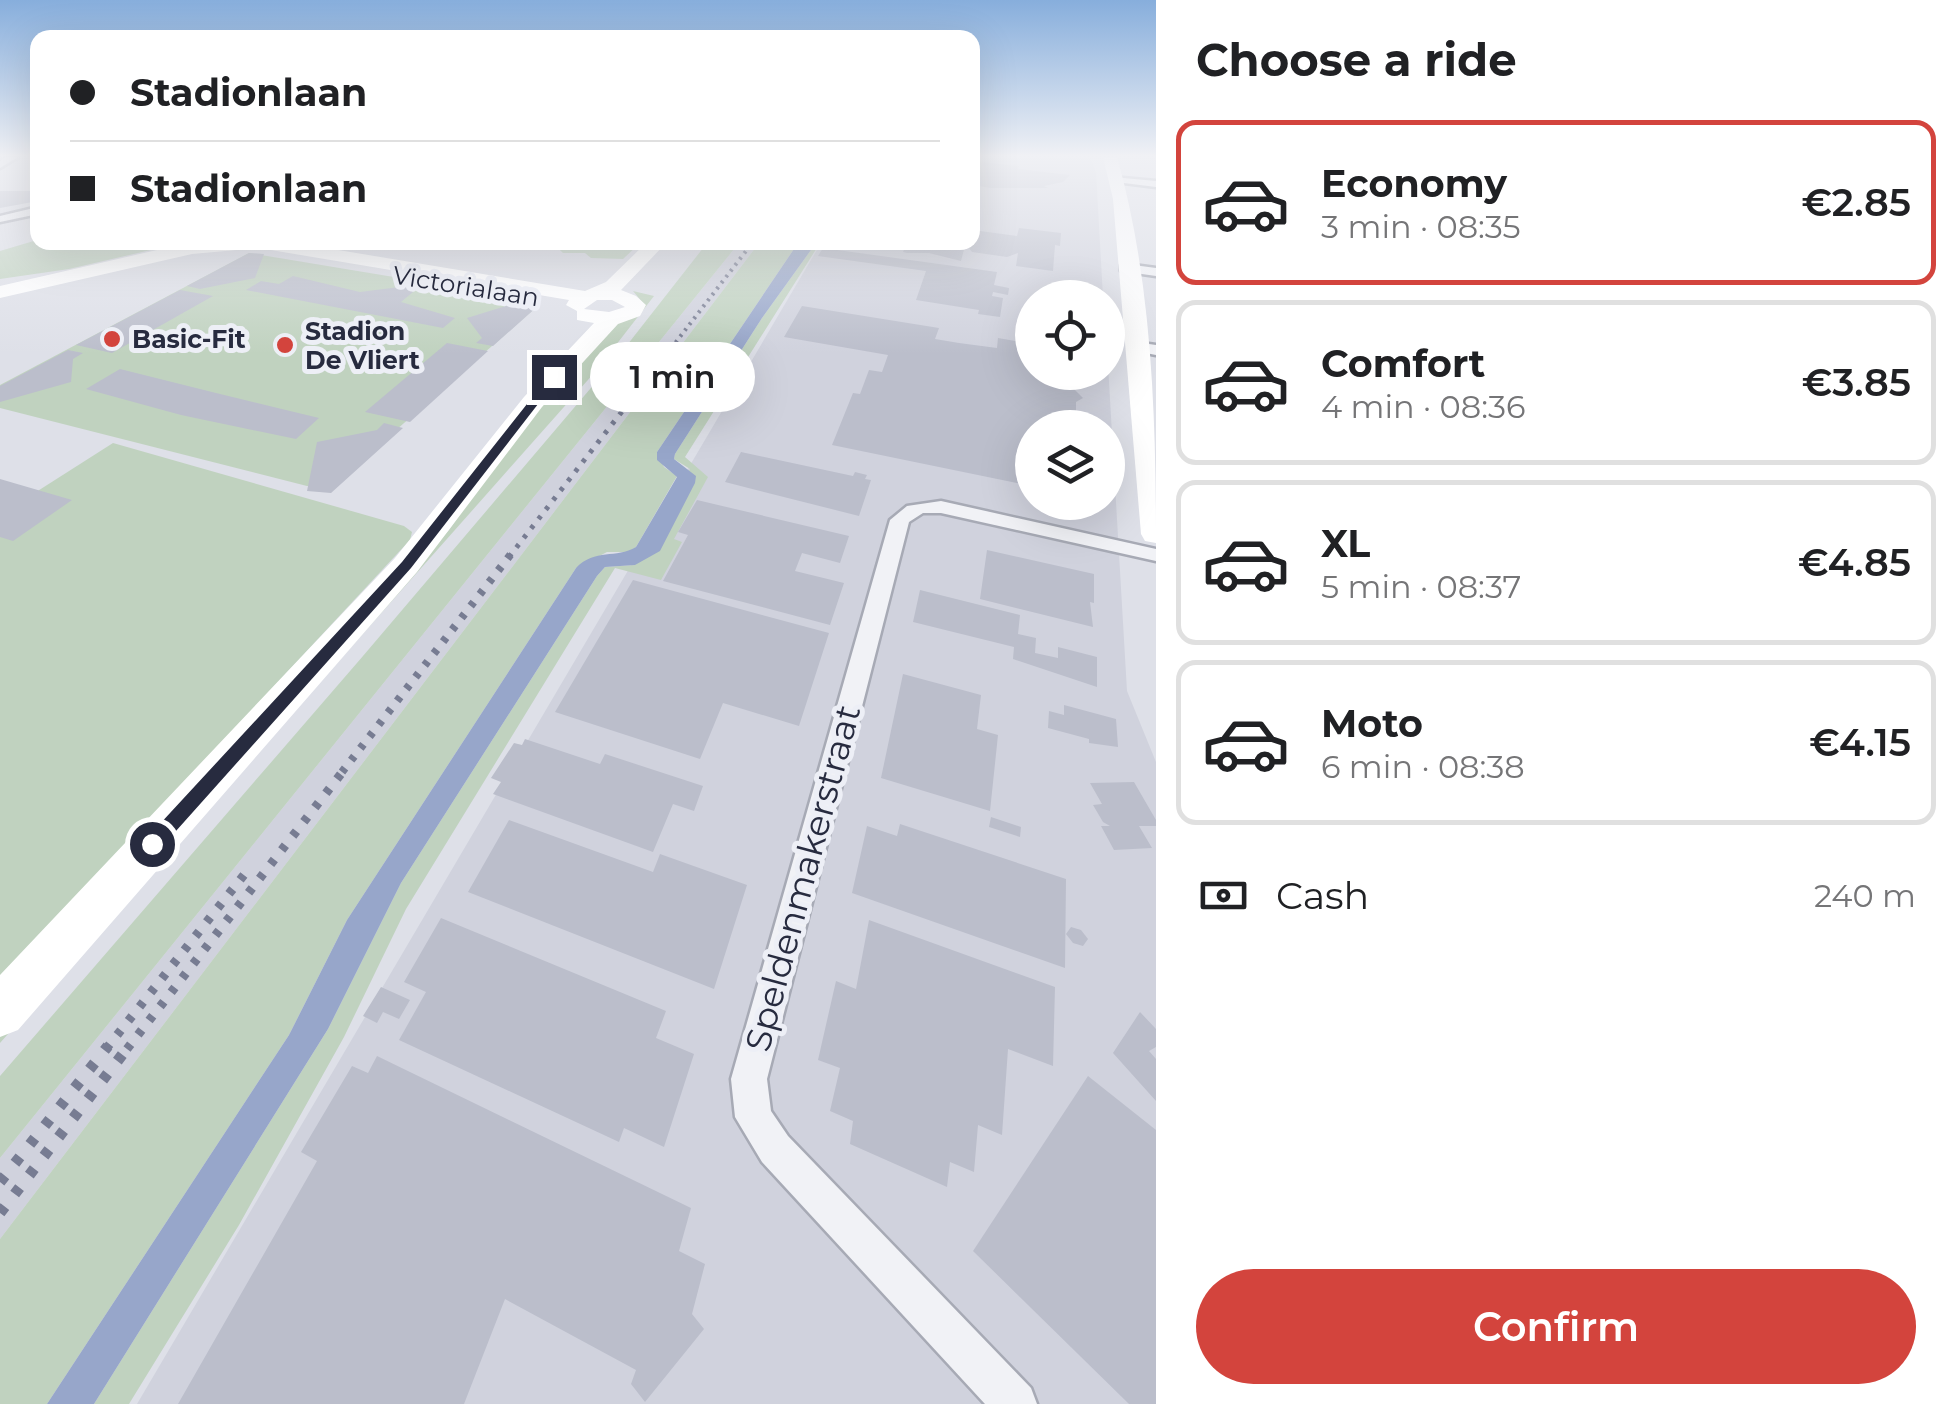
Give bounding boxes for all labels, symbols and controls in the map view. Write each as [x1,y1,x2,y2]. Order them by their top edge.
text: Choose a ride [1196,32,1517,87]
text: Stadionlaan [130,69,367,116]
icon: car [1201,158,1291,248]
text: Economy [1321,160,1507,207]
text: Stadionlaan [130,165,367,212]
text: €2.85 [1802,179,1911,226]
text: 3 min · 08:35 [1321,207,1521,246]
street label: Victorialaan [391,260,541,312]
map controls [1015,280,1125,520]
button: locate [1015,280,1125,390]
place label: Stadion De Vliert [305,316,420,375]
place label: Basic-Fit [132,324,246,354]
marker: Basic-Fit [101,328,123,350]
marker: Stadion De Vliert [274,334,296,356]
icon: car [1201,338,1291,428]
text: Comfort [1321,340,1485,387]
callout: 1 min [589,342,754,412]
route end [532,355,577,400]
text: 1 min [630,357,715,396]
text: €3.85 [1802,359,1911,406]
text: 4 min · 08:36 [1321,387,1525,426]
button: layers [1015,410,1125,520]
icon: car [1201,518,1291,608]
text: XL [1321,520,1370,567]
text: €4.85 [1798,539,1911,586]
text: 5 min · 08:37 [1321,567,1521,606]
icon: car [1201,698,1291,788]
street label: Speldenmakerstraat [736,700,869,1056]
text: Moto [1321,700,1423,747]
text: €4.15 [1809,719,1911,766]
text: 6 min · 08:38 [1321,747,1525,786]
route start [130,822,175,867]
icon: cash [1196,868,1251,923]
text: Cash [1276,872,1369,919]
text: 240 m [1814,876,1916,915]
button: Confirm [1196,1269,1916,1384]

